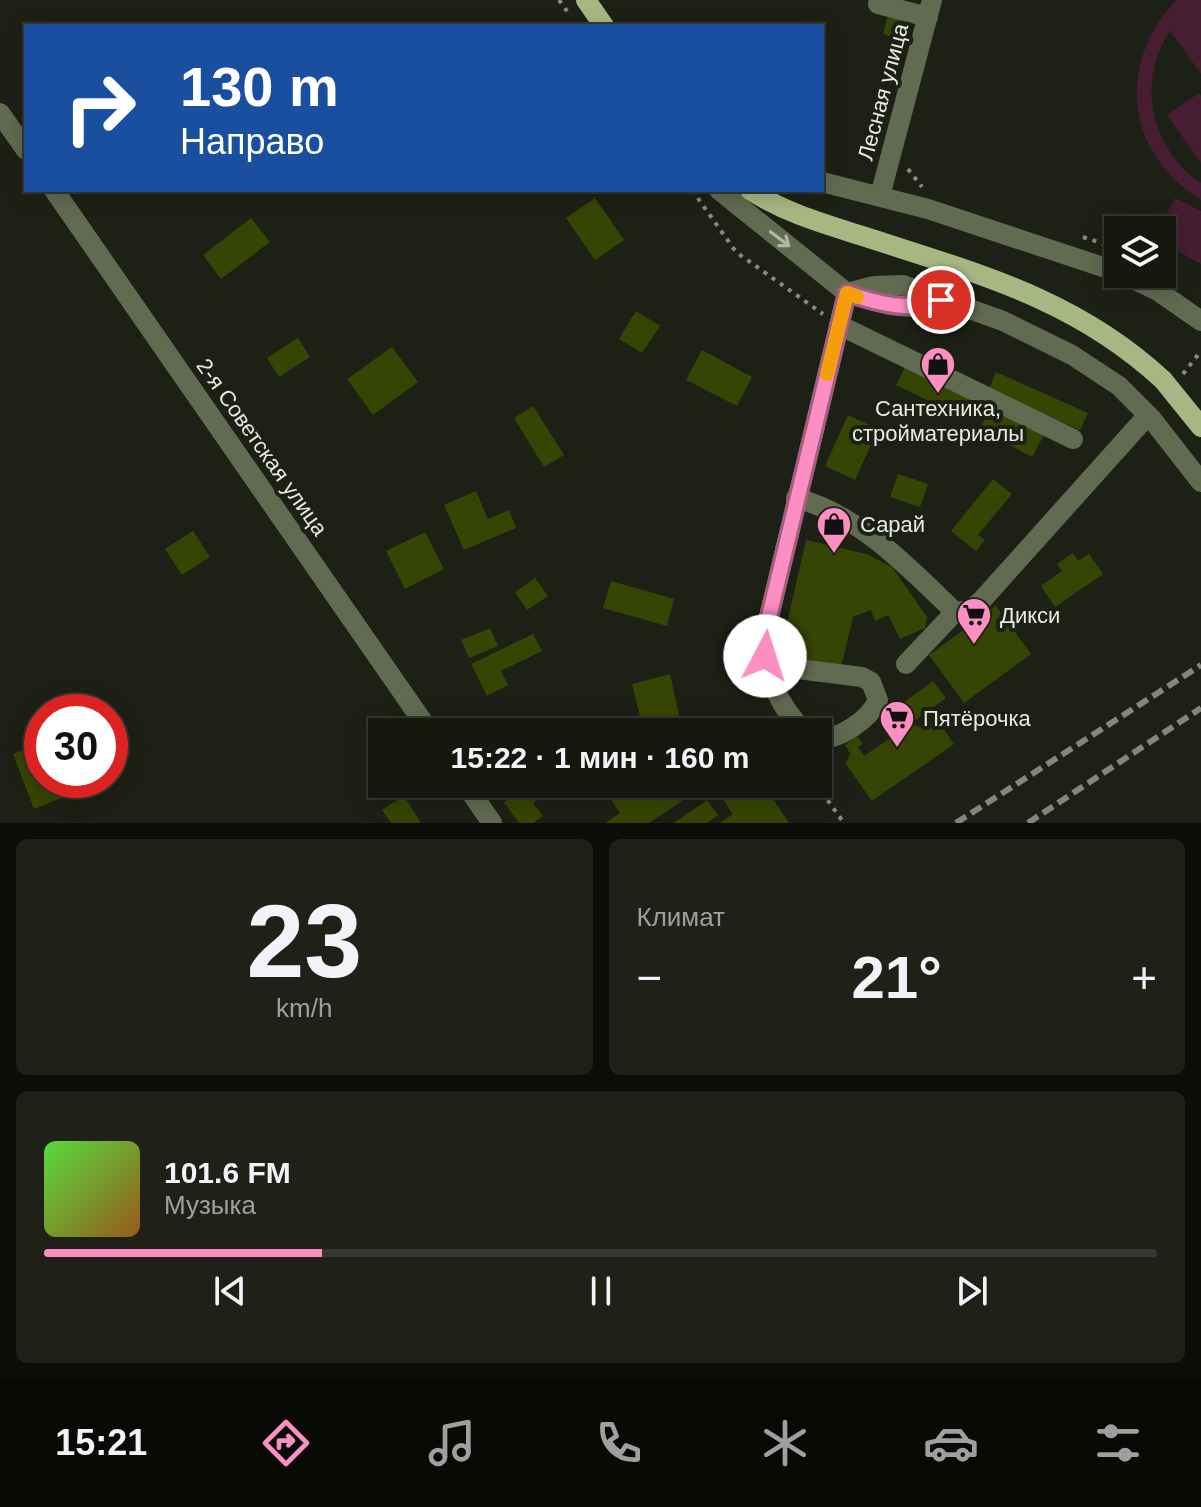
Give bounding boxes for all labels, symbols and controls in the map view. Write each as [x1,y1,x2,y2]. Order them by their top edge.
street label: Лесная улица [853,20,913,163]
text: 130 m [180,55,339,118]
icon: right [48,56,152,160]
text: Направо [180,121,324,162]
map controls [1104,216,1176,288]
button: layers [1104,216,1176,288]
one-way arrow [768,230,790,247]
pin [907,266,975,334]
icon: arrive [919,278,963,322]
shop icon: Сантехника, стройматериалы [919,345,957,395]
street label: 2-я Советская улица [191,354,333,541]
place label: Сантехника, стройматериалы [852,396,1024,446]
shop icon: Сарай [815,505,853,555]
place label: Сарай [860,512,925,537]
supermarket icon: Дикси [955,596,993,646]
place label: Дикси [1000,603,1060,628]
position arrow [723,614,807,698]
speed limit sign: 30 [24,694,128,798]
supermarket icon: Пятёрочка [878,699,916,749]
place label: Пятёрочка [923,706,1032,731]
text: 15:22 · 1 мин · 160 m [451,741,749,774]
text: 23 [246,883,362,999]
text: Климат [637,902,725,932]
text: 21° [851,944,942,1011]
text: − [637,953,662,1002]
text: + [1131,953,1157,1002]
text: km/h [276,993,332,1023]
text: 101.6 FM [164,1156,291,1189]
text: Музыка [164,1190,256,1220]
icon: previous [208,1269,252,1313]
icon: pause [579,1269,623,1313]
icon: next [950,1269,994,1313]
icon: directions [258,1415,314,1471]
icon: music [424,1415,480,1471]
icon: phone [591,1415,647,1471]
icon: climate [757,1415,813,1471]
icon: car [923,1415,979,1471]
icon: filters [1090,1415,1146,1471]
text: 15:21 [55,1422,147,1463]

